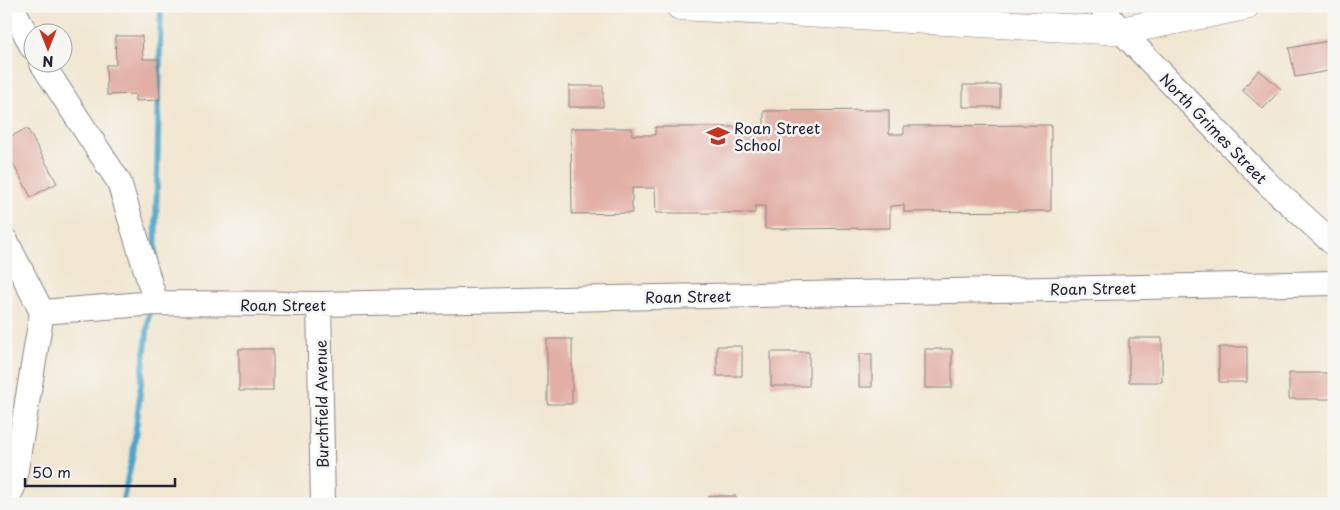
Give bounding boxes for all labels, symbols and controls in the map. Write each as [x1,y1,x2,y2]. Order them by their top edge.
north arrow [22,22,72,72]
text: N [42,51,54,72]
street label: North Grimes Street [1155,67,1273,189]
place label: Roan Street School [734,116,820,156]
school or university icon: Roan Street School [705,123,731,149]
street label: Roan Street [1050,276,1136,300]
street label: Roan Street [645,284,731,308]
street label: Roan Street [240,293,326,316]
street label: Burchfield Avenue [308,340,334,468]
scale bar [25,455,175,487]
text: 50 m [32,460,71,483]

